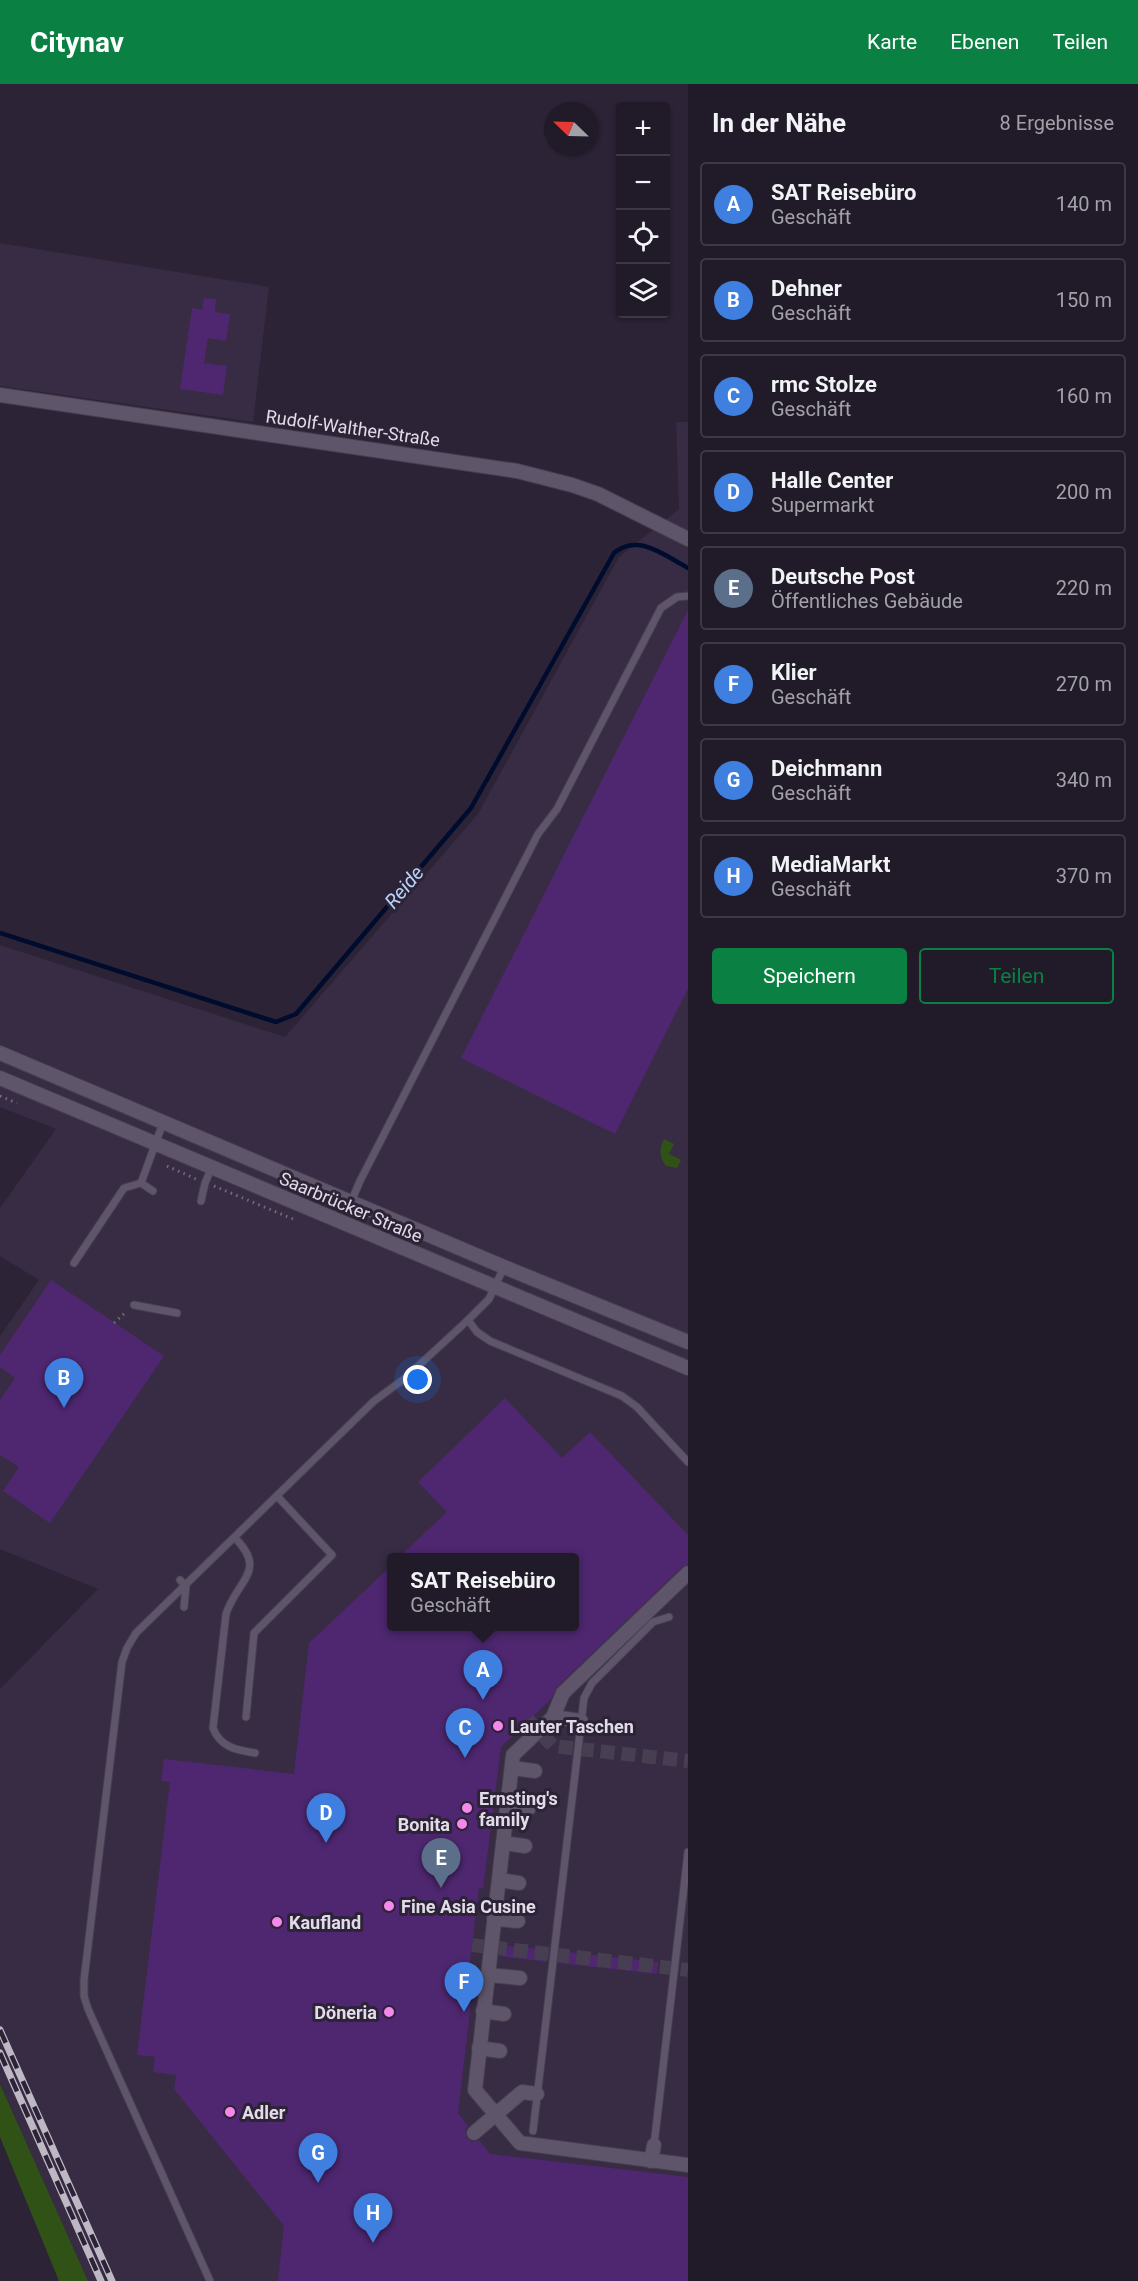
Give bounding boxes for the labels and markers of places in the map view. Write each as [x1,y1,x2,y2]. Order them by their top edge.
pin: B [44,1358,84,1408]
pin: A [464,1650,502,1700]
pin: C [446,1708,484,1758]
place label: Lauter Taschen [510,1716,634,1737]
marker: Lauter Taschen [491,1719,505,1733]
place label: Ernsting's family [479,1788,558,1830]
pin: D [306,1794,346,1843]
marker: Ernsting's family [460,1801,474,1815]
place label: Bonita [398,1814,450,1835]
marker: Bonita [455,1817,469,1831]
pin: E [422,1838,460,1888]
place label: Fine Asia Cusine [401,1896,536,1917]
marker: Fine Asia Cusine [382,1899,396,1913]
place label: Kaufland [289,1912,361,1933]
marker: Kaufland [270,1915,284,1929]
pin: F [444,1962,484,2012]
place label: Döneria [314,2002,377,2023]
marker: Döneria [382,2005,396,2019]
place label: Adler [242,2102,286,2123]
marker: Adler [223,2105,237,2119]
pin: G [298,2134,338,2183]
pin: H [354,2194,392,2243]

